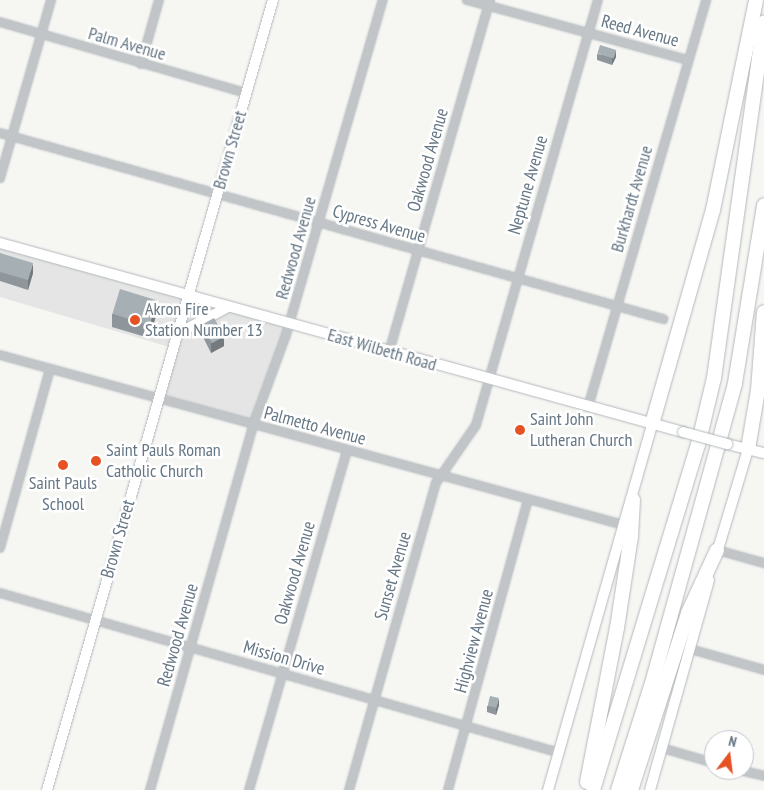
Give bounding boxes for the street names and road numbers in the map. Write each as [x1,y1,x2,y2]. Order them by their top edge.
street label: Reed Avenue [599,10,681,52]
street label: Palm Avenue [86,23,168,65]
street label: Oakwood Avenue [403,105,453,215]
street label: Brown Street [209,108,251,192]
street label: Neptune Avenue [504,133,552,237]
street label: Burkhardt Avenue [606,143,658,255]
street label: Redwood Avenue [271,194,321,302]
street label: Cypress Avenue [330,200,428,248]
street label: East Wilbeth Road [325,324,439,376]
street label: Palmetto Avenue [261,402,369,450]
street label: Brown Street [97,497,139,581]
street label: Oakwood Avenue [270,518,320,628]
street label: Sunset Avenue [370,529,416,623]
street label: Redwood Avenue [153,581,203,689]
street label: Highview Avenue [450,586,498,696]
street label: Mission Drive [241,636,327,680]

